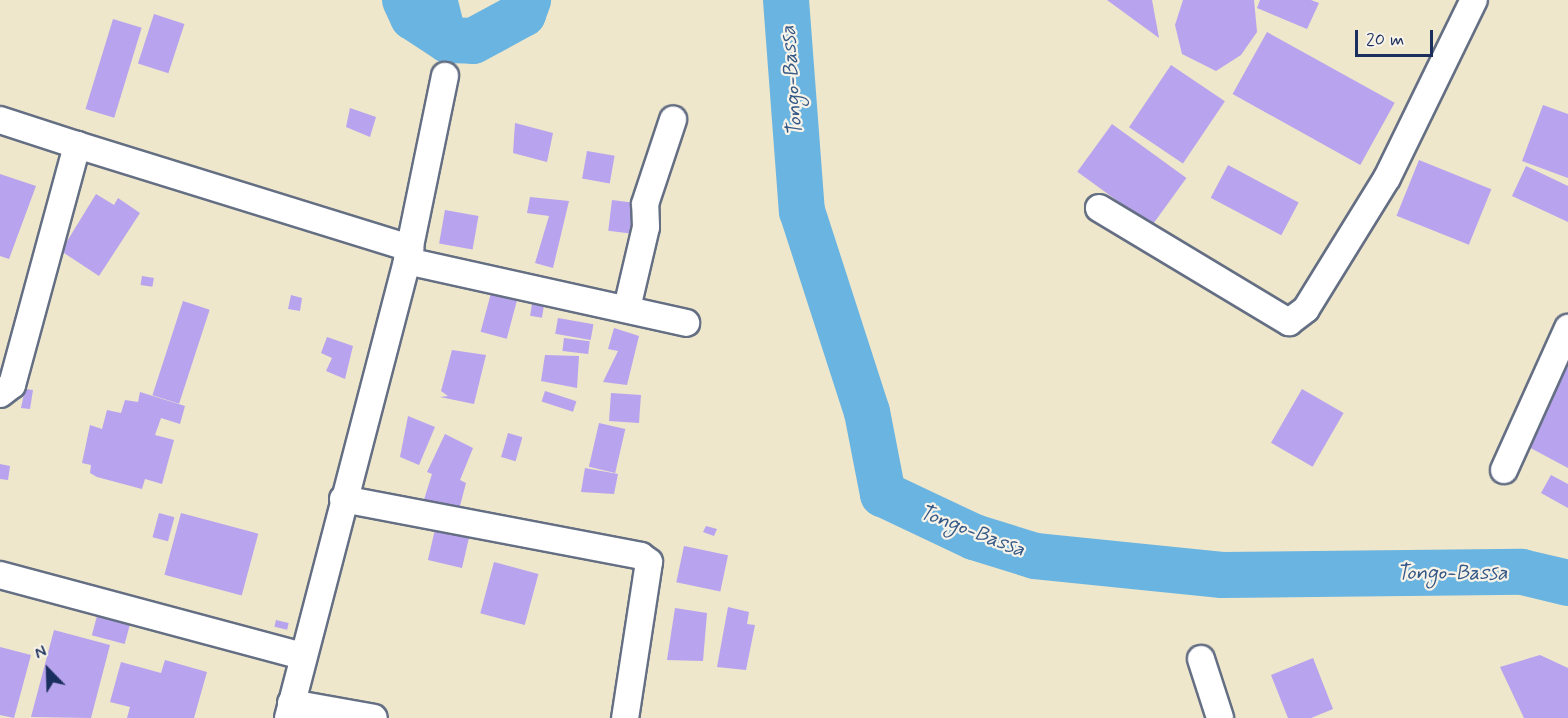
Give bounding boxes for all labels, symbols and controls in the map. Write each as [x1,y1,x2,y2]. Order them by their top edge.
scale bar [1358,18,1436,56]
water label: Tongo-Bassa [776,25,808,137]
text: 20 m [1366,28,1404,52]
water label: Tongo-Bassa [916,499,1028,563]
water label: Tongo-Bassa [1396,560,1508,586]
north arrow [18,640,78,700]
text: N [32,641,50,665]

